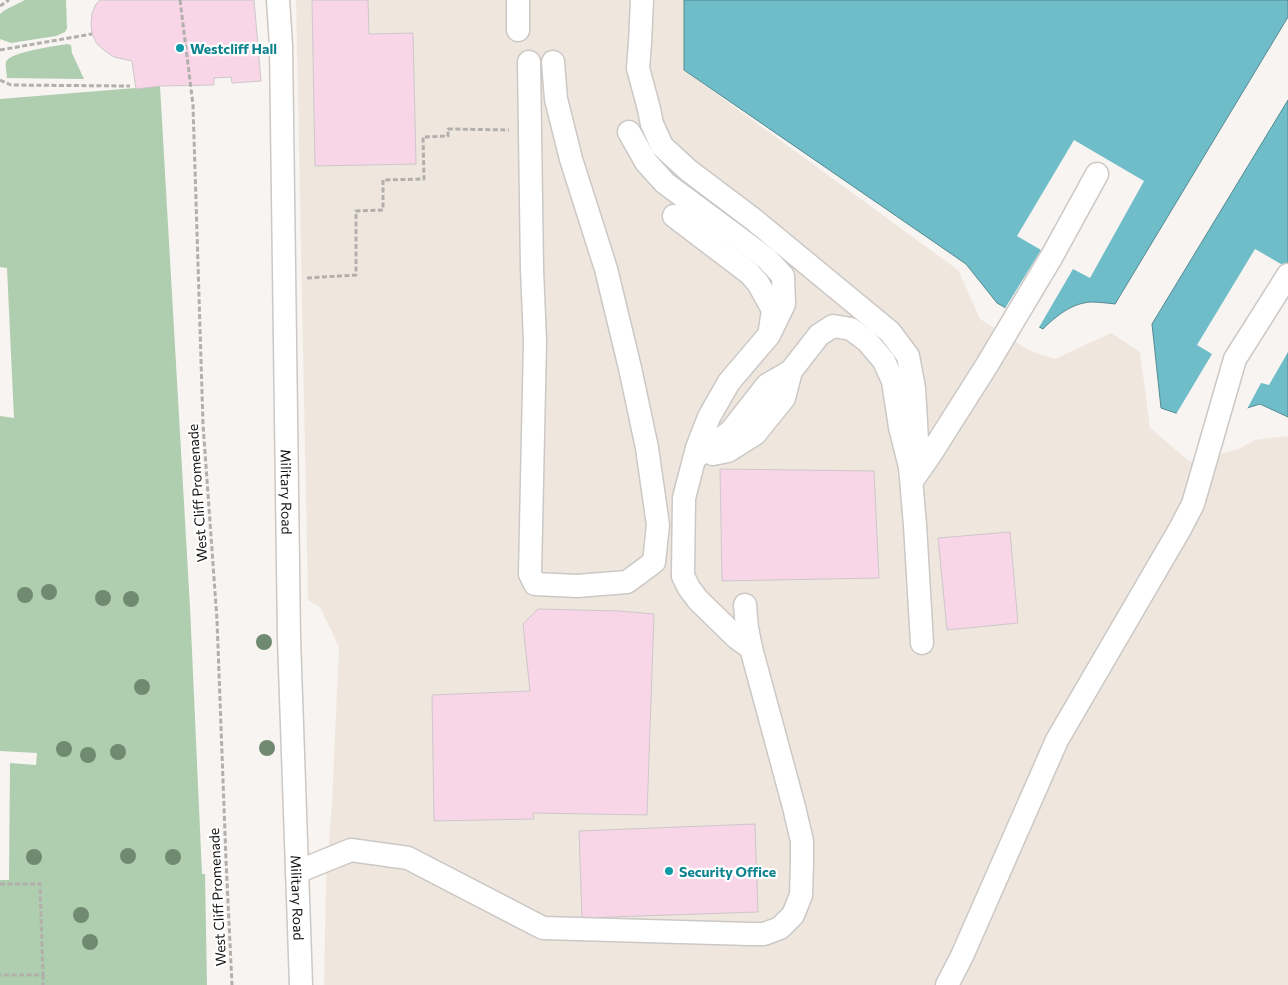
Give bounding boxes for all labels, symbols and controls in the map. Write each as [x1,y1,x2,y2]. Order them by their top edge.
place label: Westcliff Hall [190,40,277,57]
marker: Westcliff Hall [174,42,186,54]
street label: West Cliff Promenade [184,423,210,563]
street label: Military Road [278,449,296,535]
street label: West Cliff Promenade [205,827,229,967]
street label: Military Road [288,855,308,941]
place label: Security Office [679,863,776,880]
marker: Security Office [663,865,675,877]

